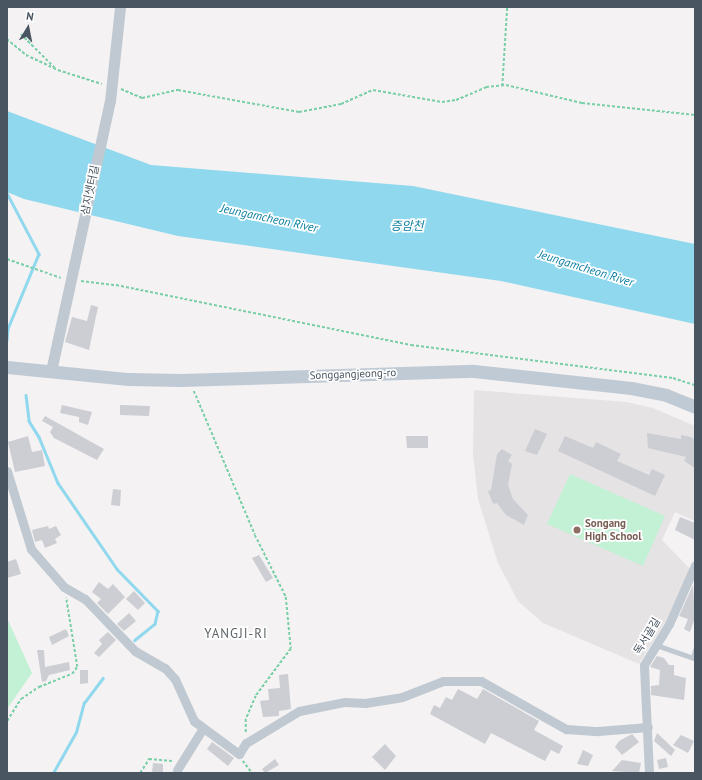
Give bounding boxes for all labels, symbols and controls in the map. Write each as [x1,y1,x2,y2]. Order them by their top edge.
north arrow [8,8,48,48]
text: N [25,9,35,24]
street label: 삼지샛터길 [78,164,102,216]
water label: Jeungamcheon River [219,201,319,235]
water label: 증암천 [390,219,424,233]
water label: Jeungamcheon River [537,247,635,289]
street label: Songgangjeong-ro [309,366,397,382]
place label: Songang High School [585,517,641,543]
marker: Songang High School [572,525,582,535]
street label: 독서골길 [631,615,663,657]
district label: YANGJI-RI [204,626,268,642]

